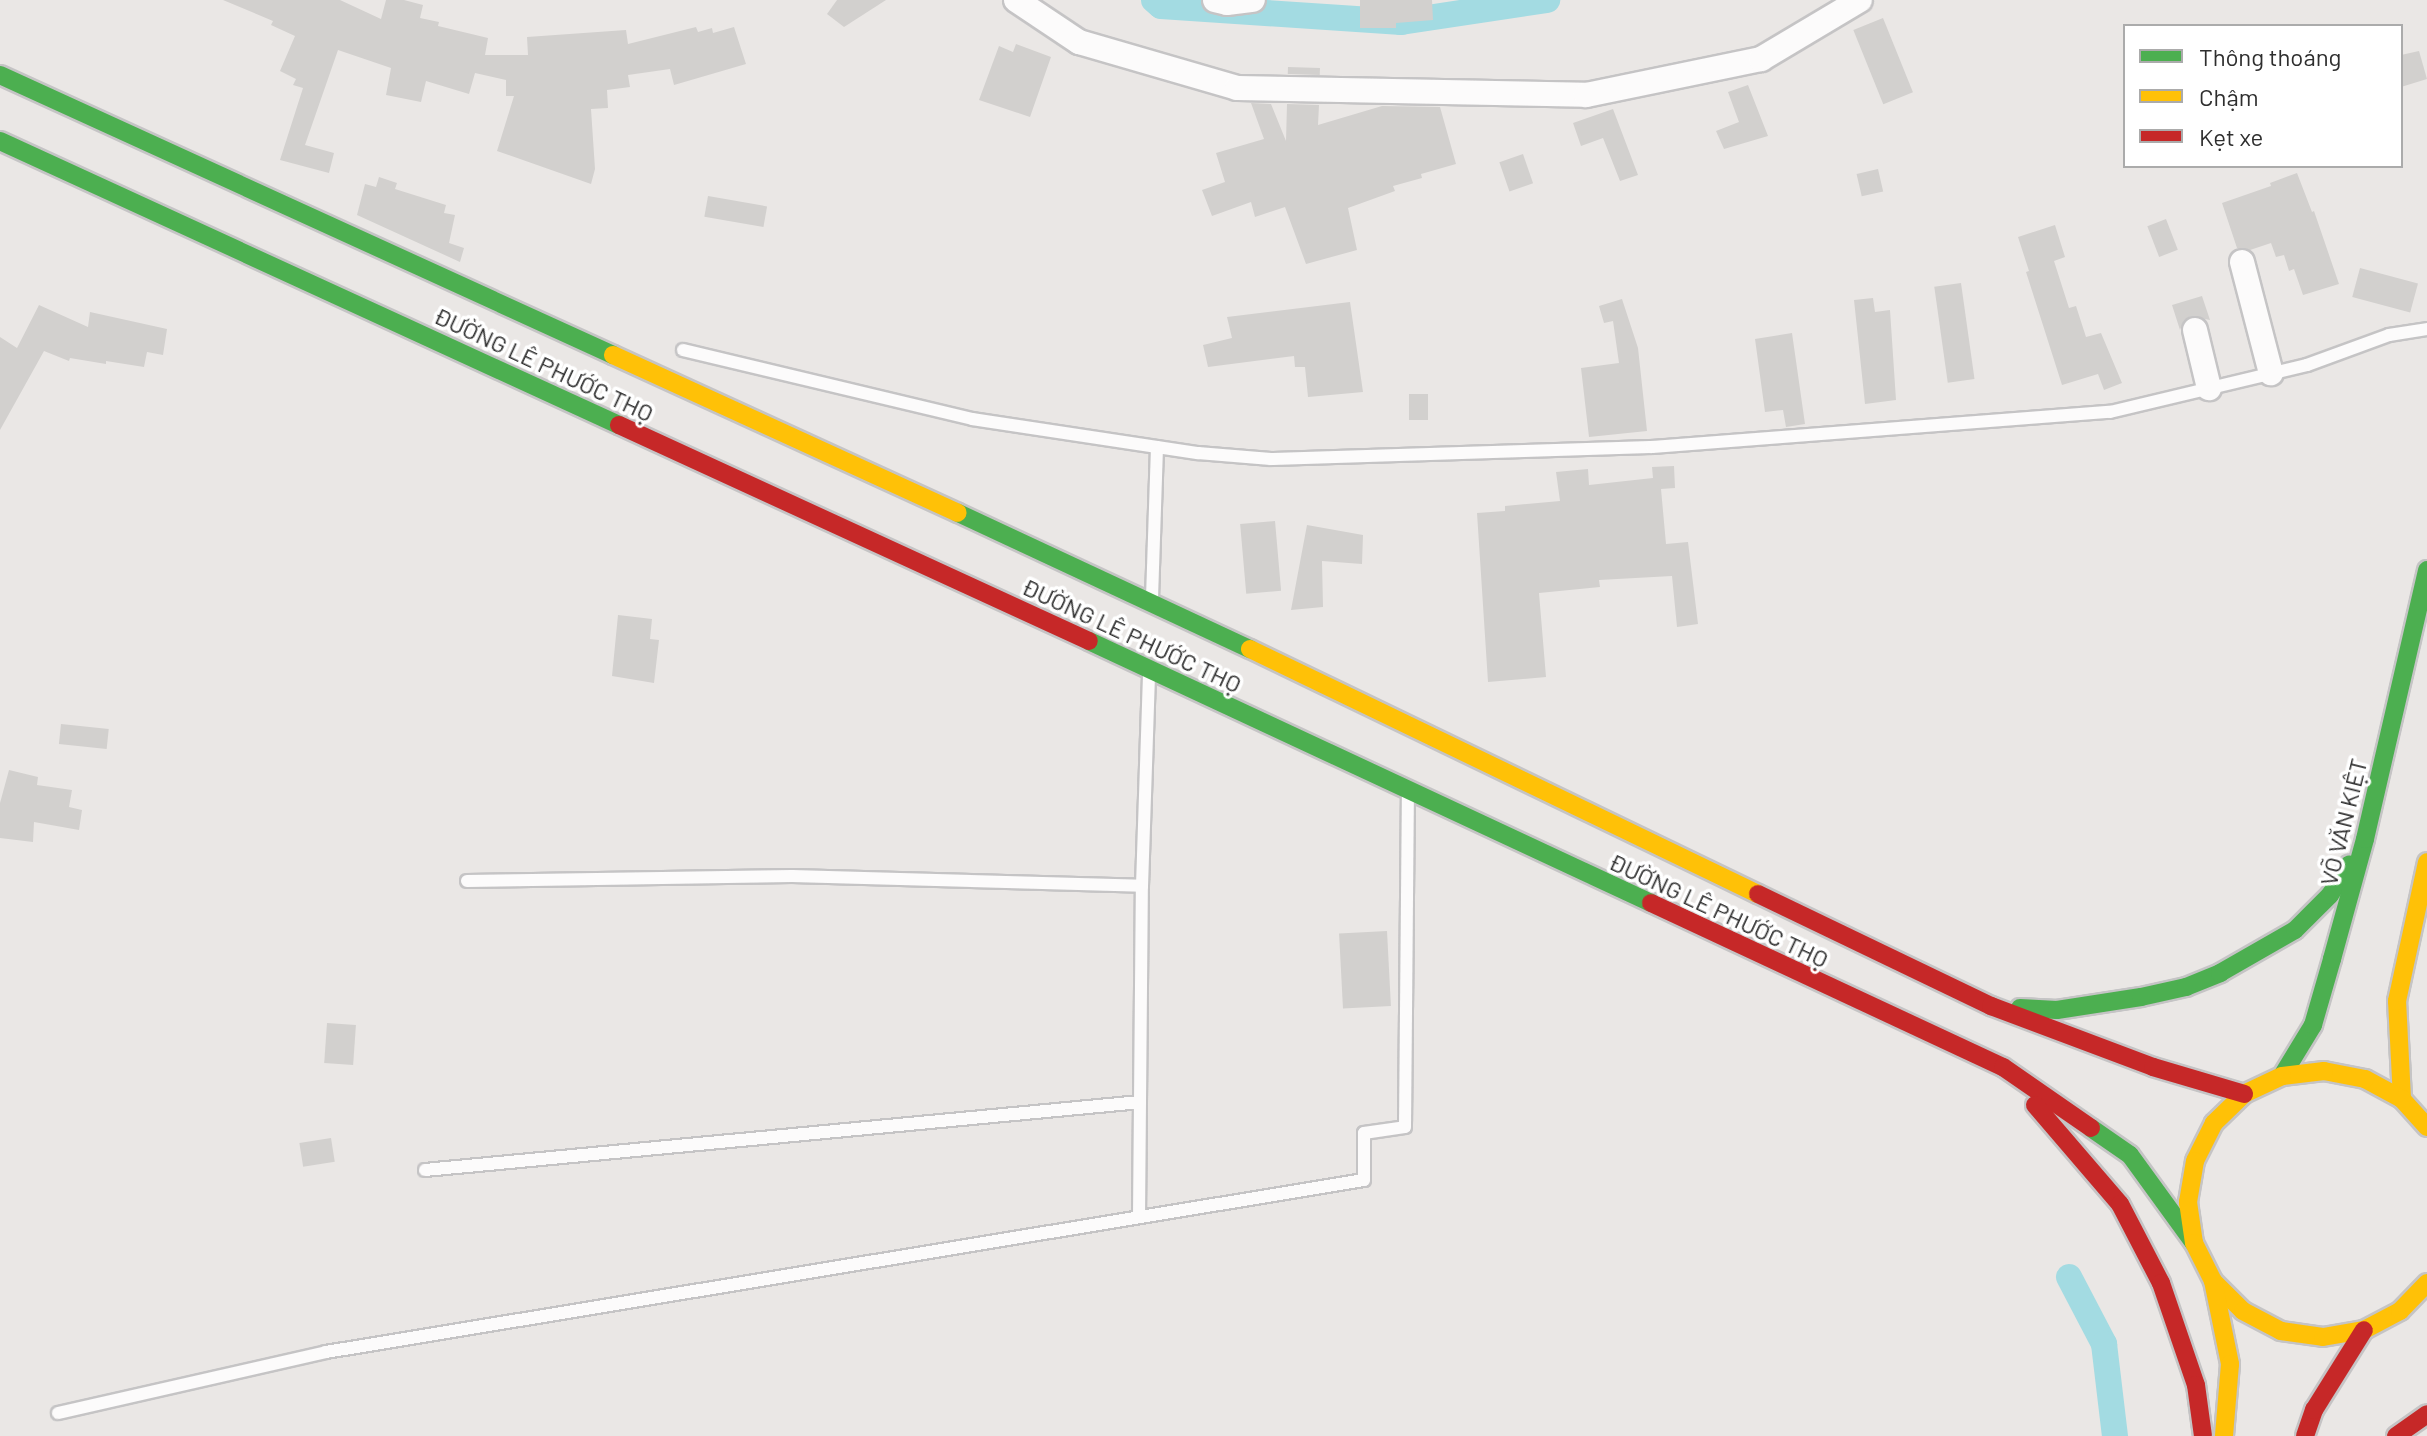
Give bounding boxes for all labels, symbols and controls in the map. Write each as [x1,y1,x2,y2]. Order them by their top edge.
legend [2123,24,2403,168]
text: Thông thoáng [2199,42,2341,71]
text: Chậm [2199,82,2259,111]
text: Kẹt xe [2199,122,2263,151]
street label: ĐƯỜNG LÊ PHƯỚC THỌ [430,300,658,428]
street label: ĐƯỜNG LÊ PHƯỚC THỌ [1018,571,1246,699]
street label: VÕ VĂN KIỆT [2313,756,2373,888]
street label: ĐƯỜNG LÊ PHƯỚC THỌ [1605,846,1833,974]

